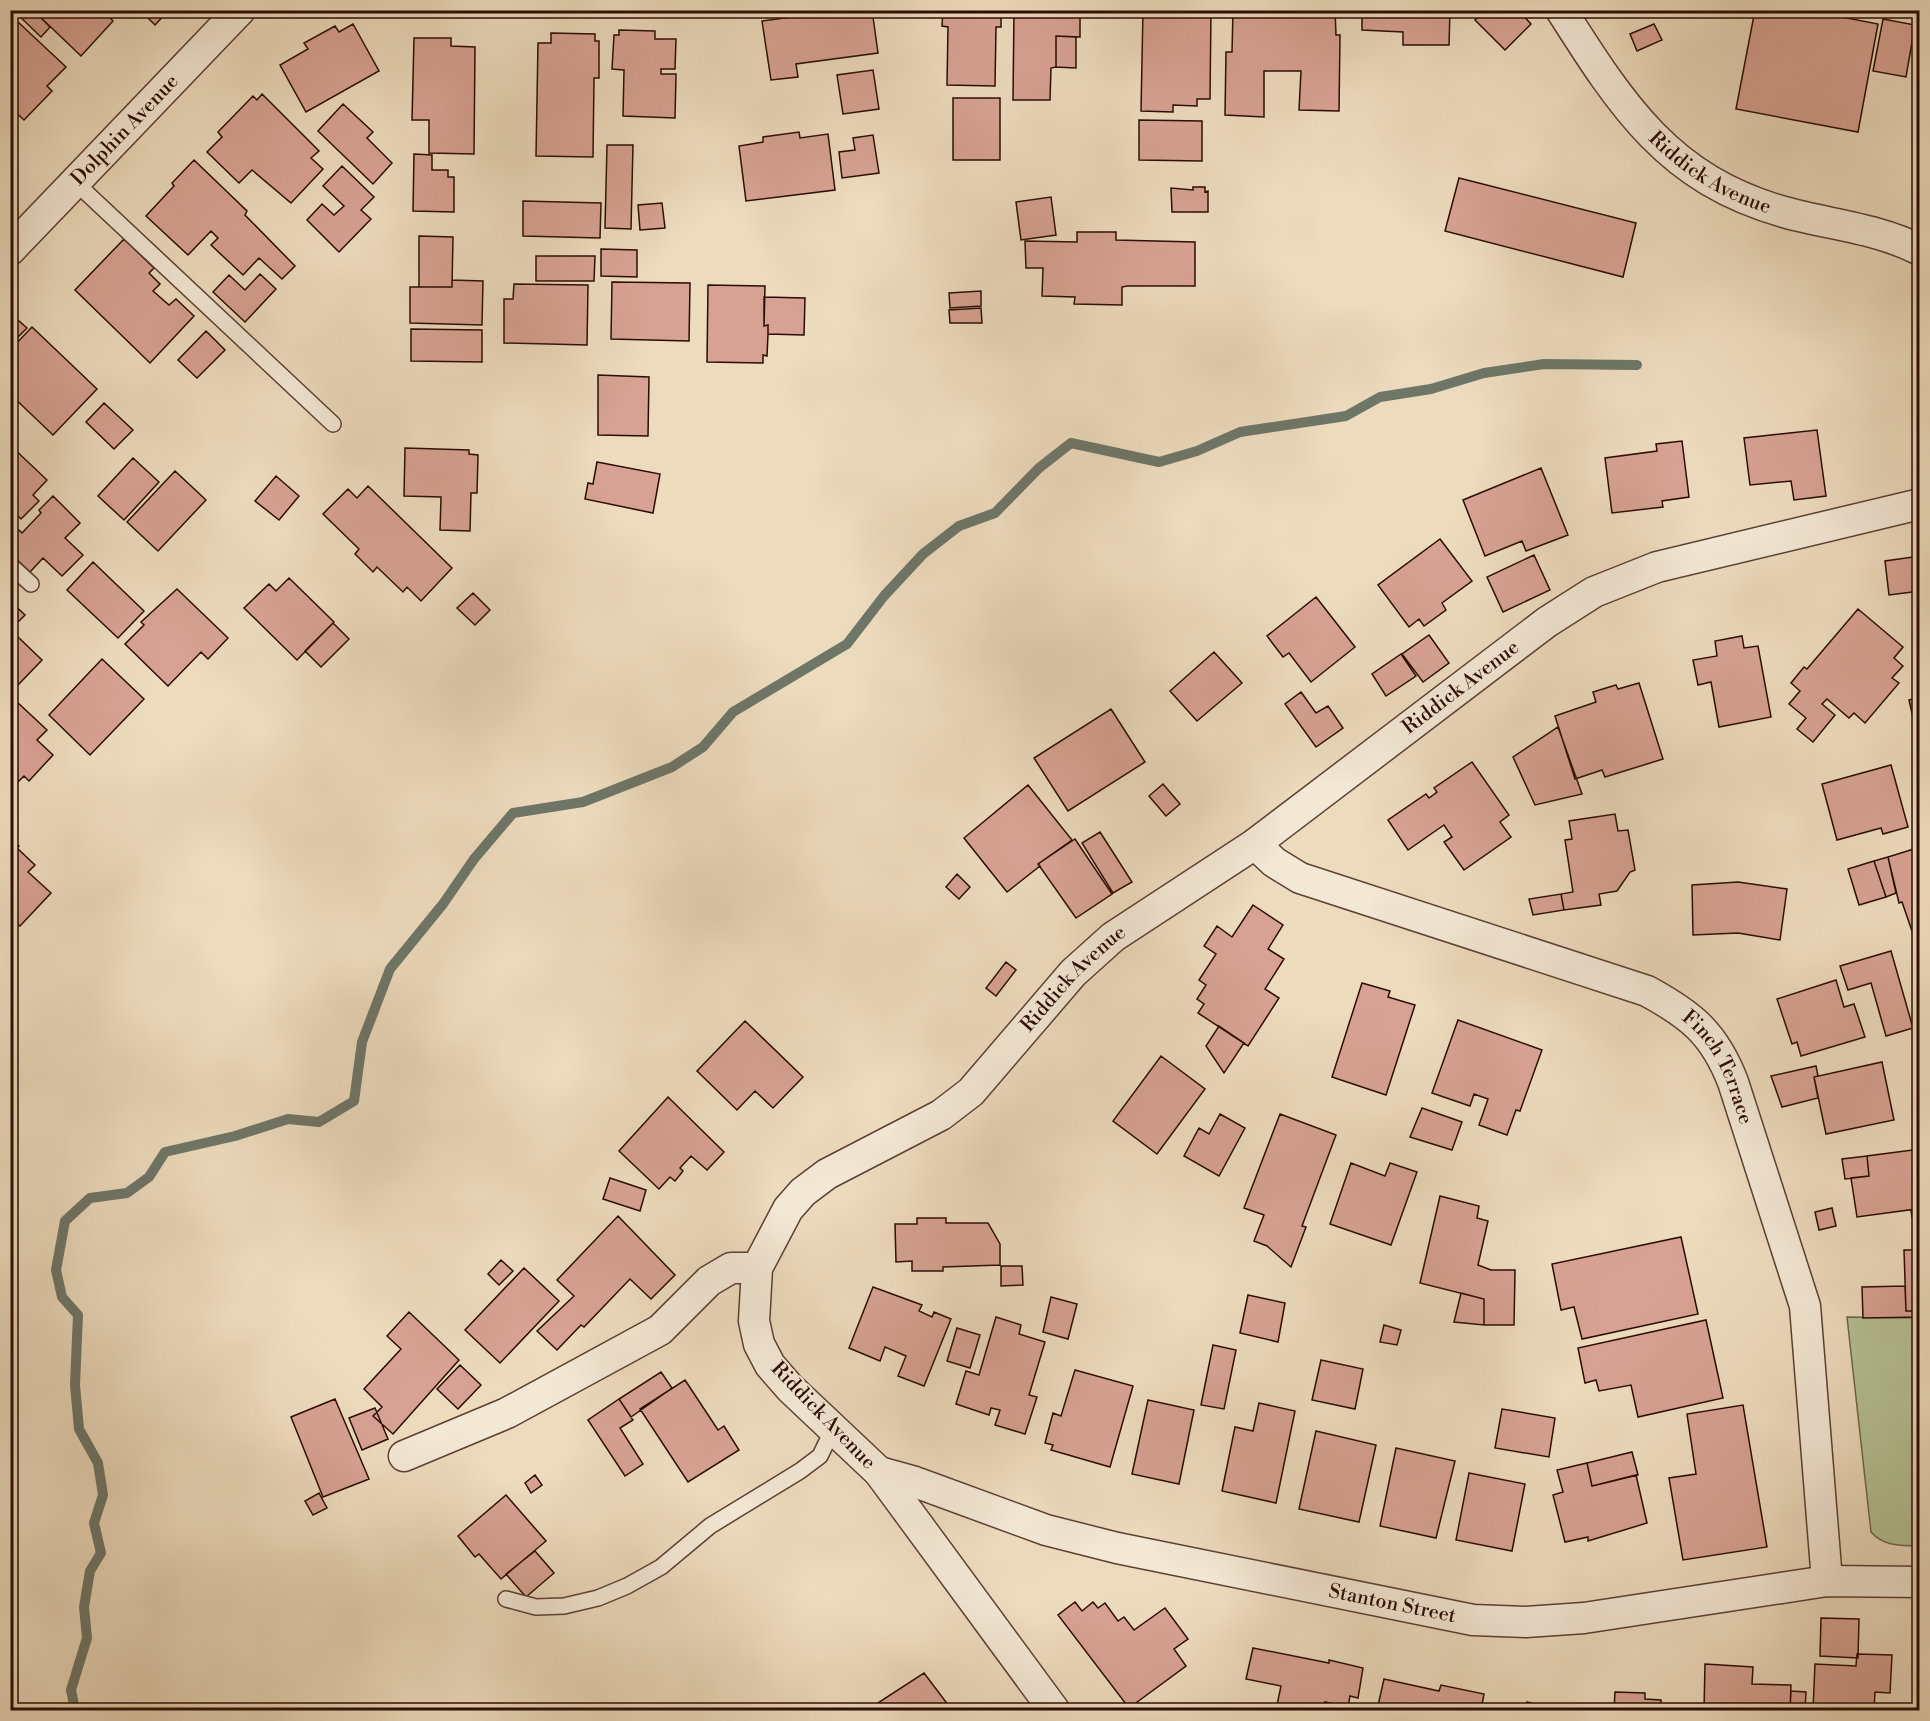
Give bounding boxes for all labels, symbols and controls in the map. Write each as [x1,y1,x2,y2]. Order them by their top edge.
street label: Dolphin Avenue [66,69,184,191]
street label: Riddick Avenue [1643,126,1774,220]
street label: Riddick Avenue [1397,635,1524,740]
street label: Riddick Avenue [1015,920,1130,1037]
street label: Finch Terrace [1677,1005,1758,1127]
street label: Riddick Avenue [765,1357,881,1475]
street label: Stanton Street [1326,1579,1458,1629]

